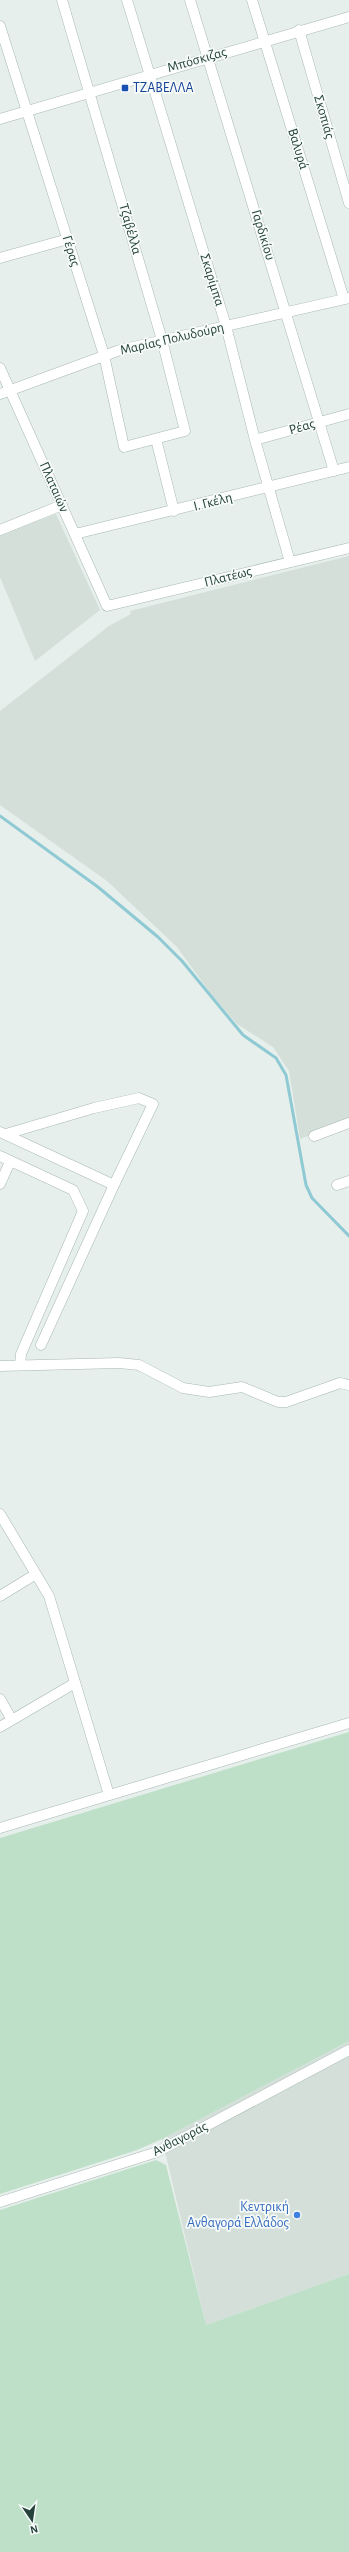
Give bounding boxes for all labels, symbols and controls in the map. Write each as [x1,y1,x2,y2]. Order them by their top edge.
street label: Μπόσκιζας [166,45,229,75]
place label: ΤΖΑΒΕΛΛΑ [133,81,194,95]
marker: ΤΖΑΒΕΛΛΑ [120,83,130,93]
street label: Σκοπιάς [311,94,337,141]
street label: Βαλυρά [285,127,311,171]
street label: Τζαβέλλα [116,202,144,256]
street label: Γαρδικίου [249,208,277,262]
street label: Γέρας [60,234,83,269]
street label: Σκαρίμπα [197,252,227,308]
street label: Μαρίας Πολυδούρη [119,320,225,358]
street label: Ρέας [287,417,317,437]
street label: Πλαταιών [37,460,71,514]
street label: Ι. Γκέλη [192,490,234,514]
street label: Πλατέως [203,564,254,590]
street label: Ανθαγοράς [150,2119,210,2159]
place label: Κεντρική Ανθαγορά Ελλάδος [187,2200,290,2230]
marker: Κεντρική Ανθαγορά Ελλάδος [292,2210,302,2220]
north arrow [12,2500,52,2540]
text: N [29,2523,39,2535]

